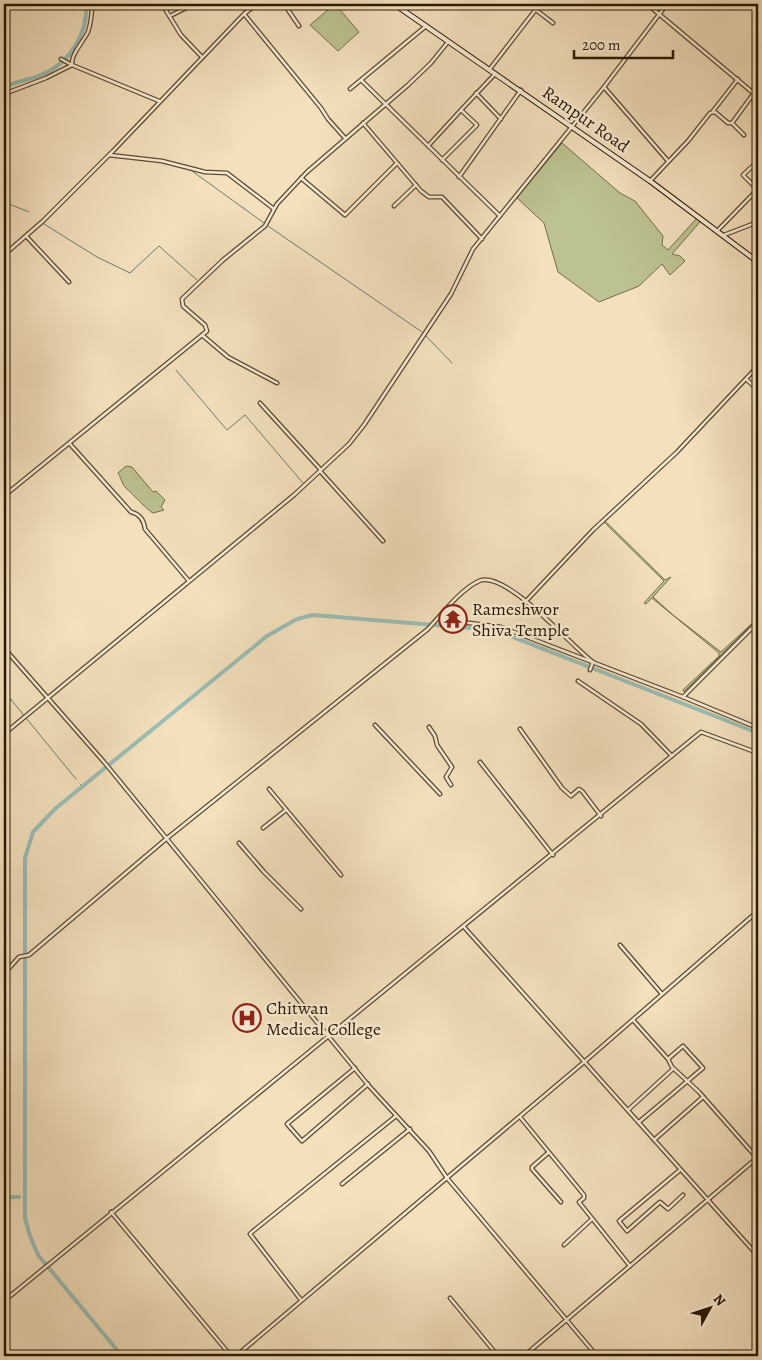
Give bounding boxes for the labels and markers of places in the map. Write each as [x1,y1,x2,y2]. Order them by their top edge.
place label: Rameshwor Shiva Temple [472,597,569,642]
temple icon: Rameshwor Shiva Temple [438,604,468,634]
place label: Chitwan Medical College [266,996,381,1041]
hospital icon: Chitwan Medical College [232,1003,262,1033]

